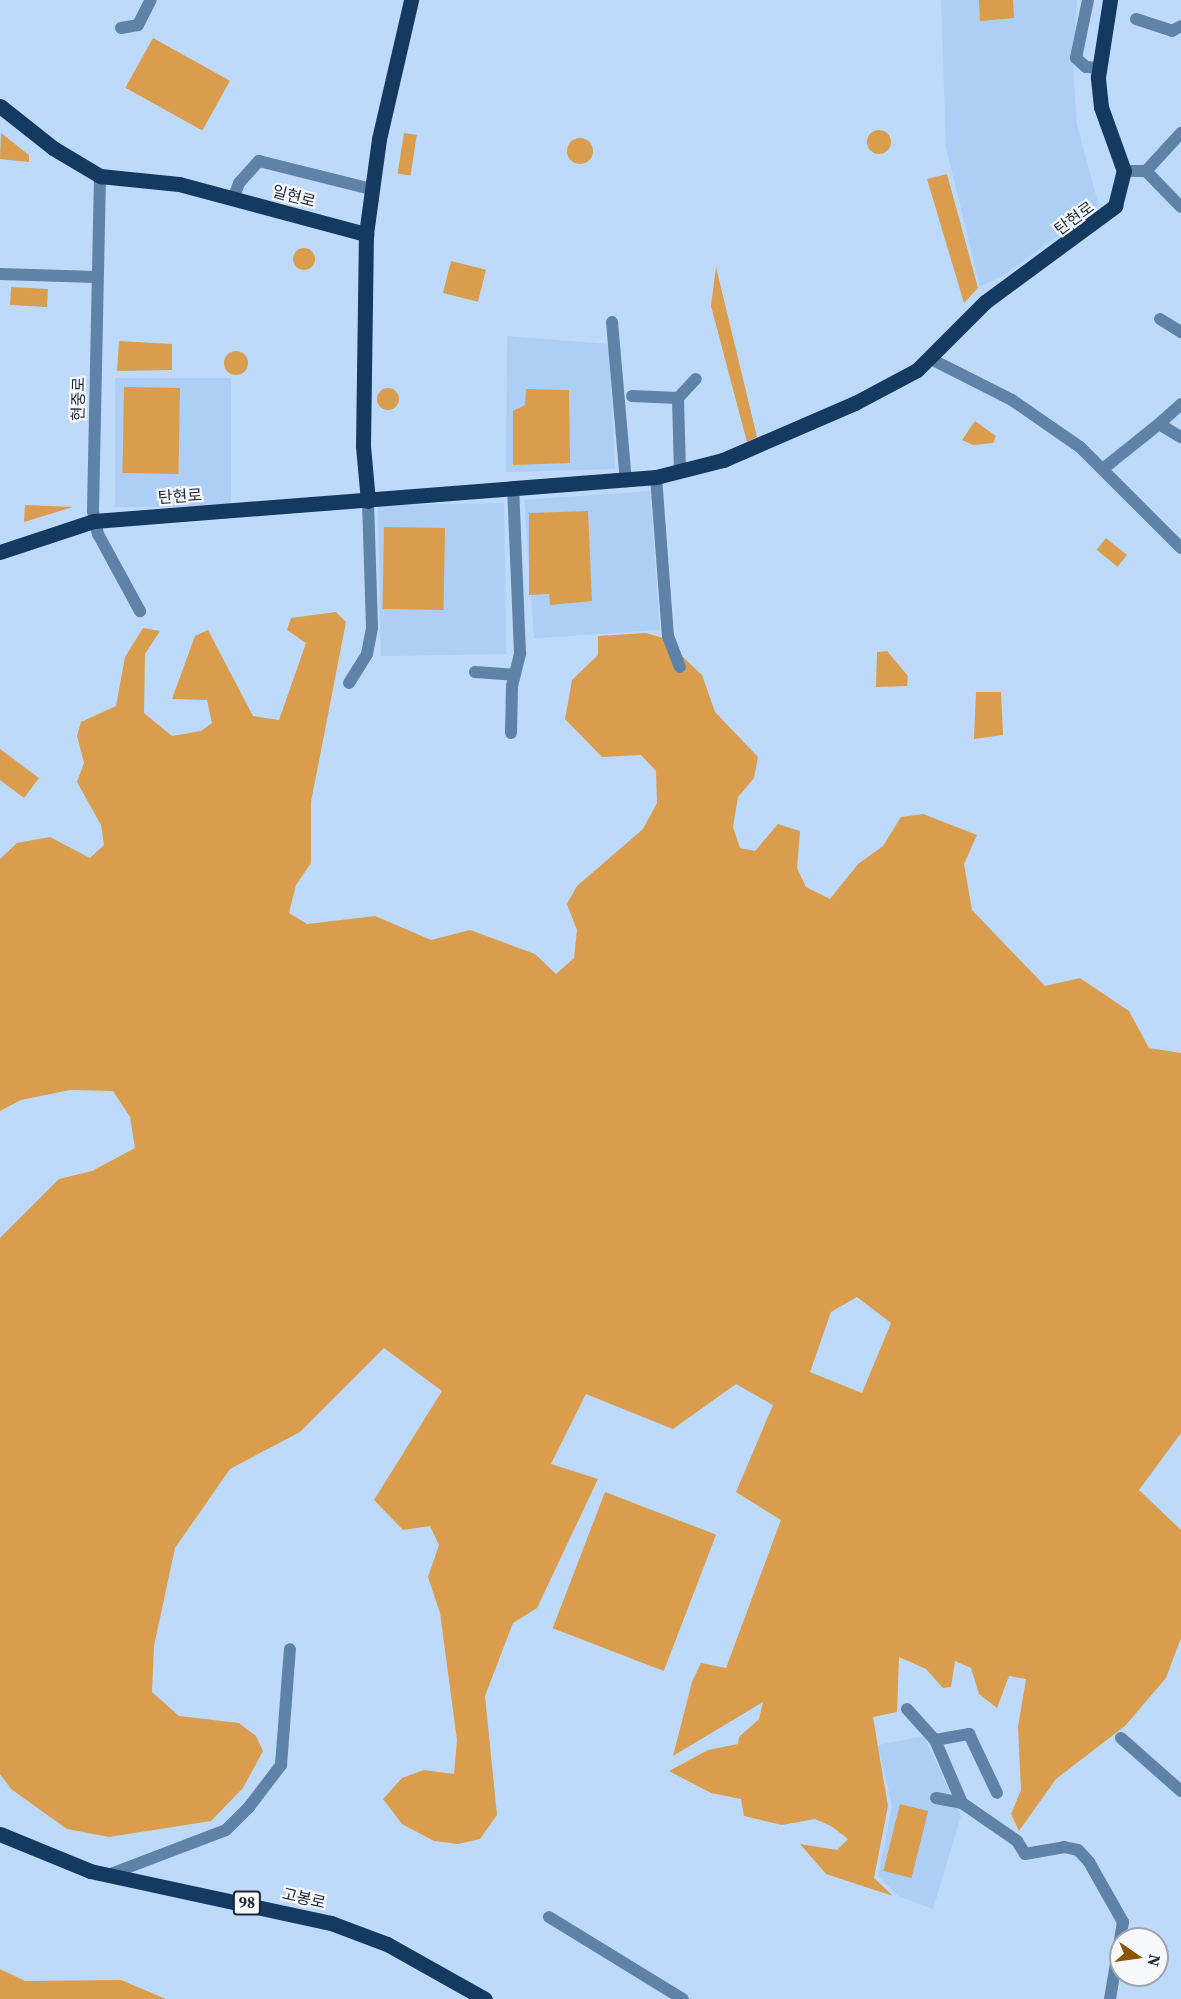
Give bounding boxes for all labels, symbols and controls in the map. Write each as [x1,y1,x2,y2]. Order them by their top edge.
street label: 일현로 [270,181,318,211]
street label: 탄현로 [1050,197,1098,239]
street label: 현중로 [68,377,88,421]
street label: 탄현로 [157,485,203,507]
street label: 고봉로 [280,1884,328,1912]
road number: 98 [232,1891,262,1915]
north arrow [1109,1927,1169,1987]
text: N [1143,1952,1167,1969]

